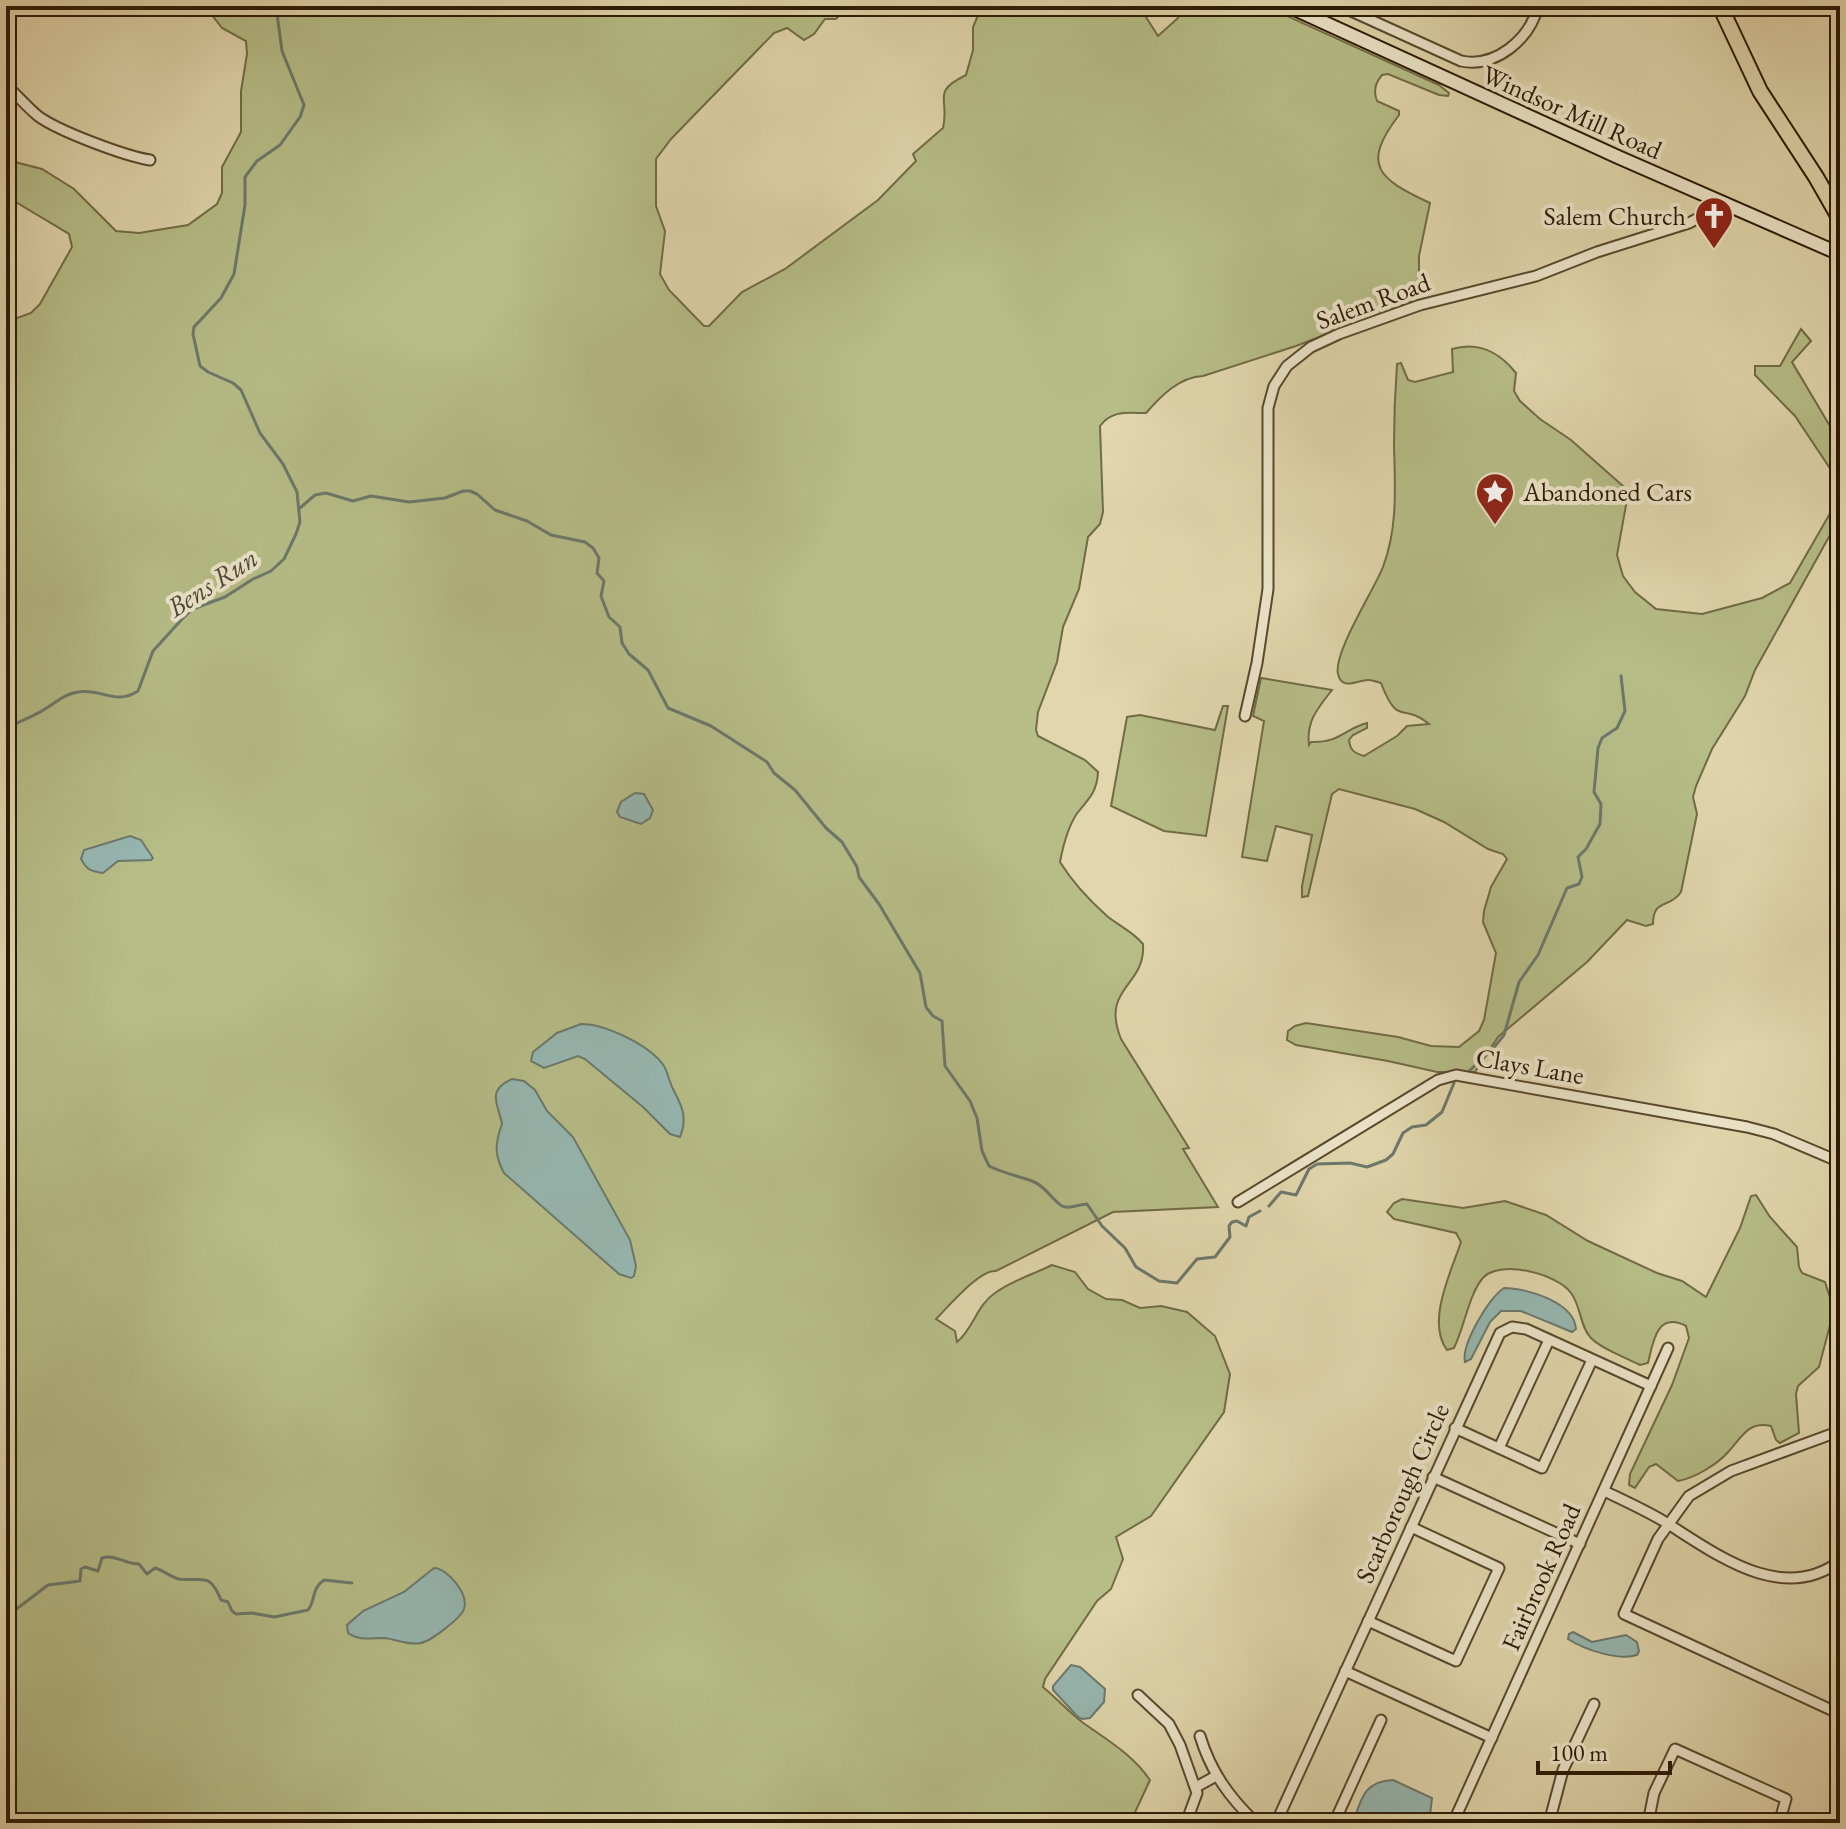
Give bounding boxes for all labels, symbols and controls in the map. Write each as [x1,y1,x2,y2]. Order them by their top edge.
street label: Windsor Mill Road [1477,57,1668,167]
church icon: Salem Church [1693,195,1735,250]
place label: Salem Church [1544,199,1686,233]
street label: Salem Road [1311,264,1435,337]
place icon: Abandoned Cars [1474,471,1516,526]
place label: Abandoned Cars [1522,475,1692,509]
water label: Bens Run [159,539,264,625]
street label: Clays Lane [1473,1040,1587,1092]
street label: Scarborough Circle [1347,1398,1457,1588]
street label: Fairbrook Road [1493,1498,1589,1656]
scale bar [1538,1725,1670,1775]
text: 100 m [1550,1737,1608,1768]

